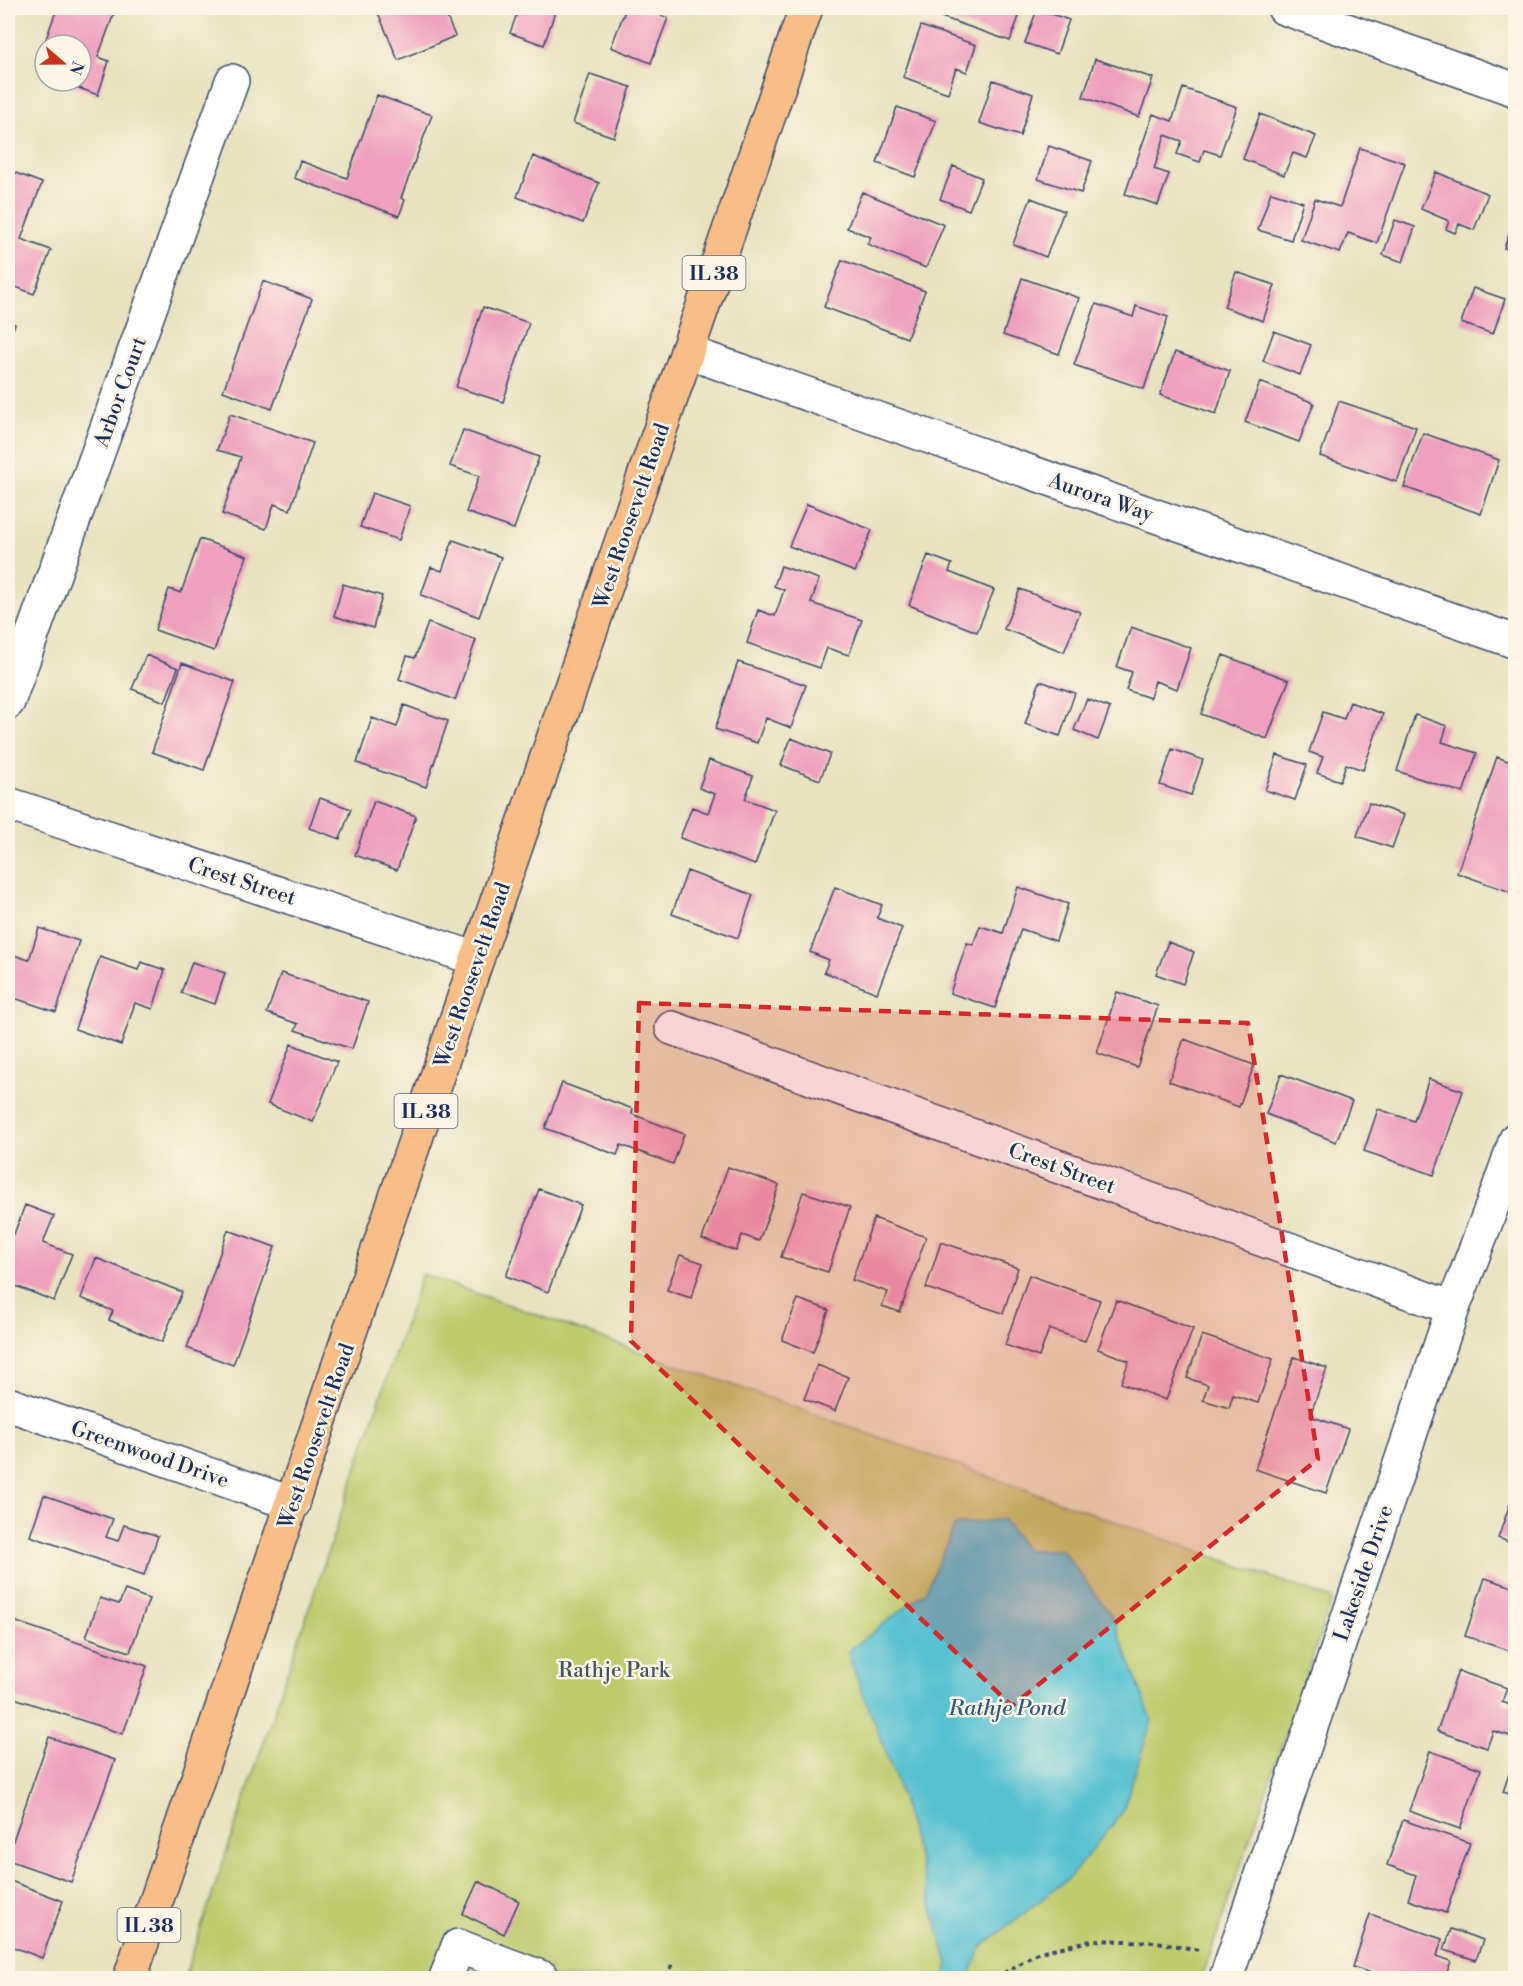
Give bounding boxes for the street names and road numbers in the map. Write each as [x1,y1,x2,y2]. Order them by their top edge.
road number: IL 38 [682,256,746,290]
street label: Arbor Court [89,333,153,452]
street label: West Roosevelt Road [588,420,676,613]
street label: Aurora Way [1044,468,1157,528]
street label: Crest Street [184,852,300,912]
street label: West Roosevelt Road [429,879,517,1072]
road number: IL 38 [394,1094,458,1128]
street label: Crest Street [1005,1138,1119,1201]
street label: West Roosevelt Road [273,1340,361,1533]
street label: Greenwood Drive [67,1416,232,1494]
street label: Lakeside Drive [1328,1502,1399,1645]
road number: IL 38 [118,1908,180,1942]

